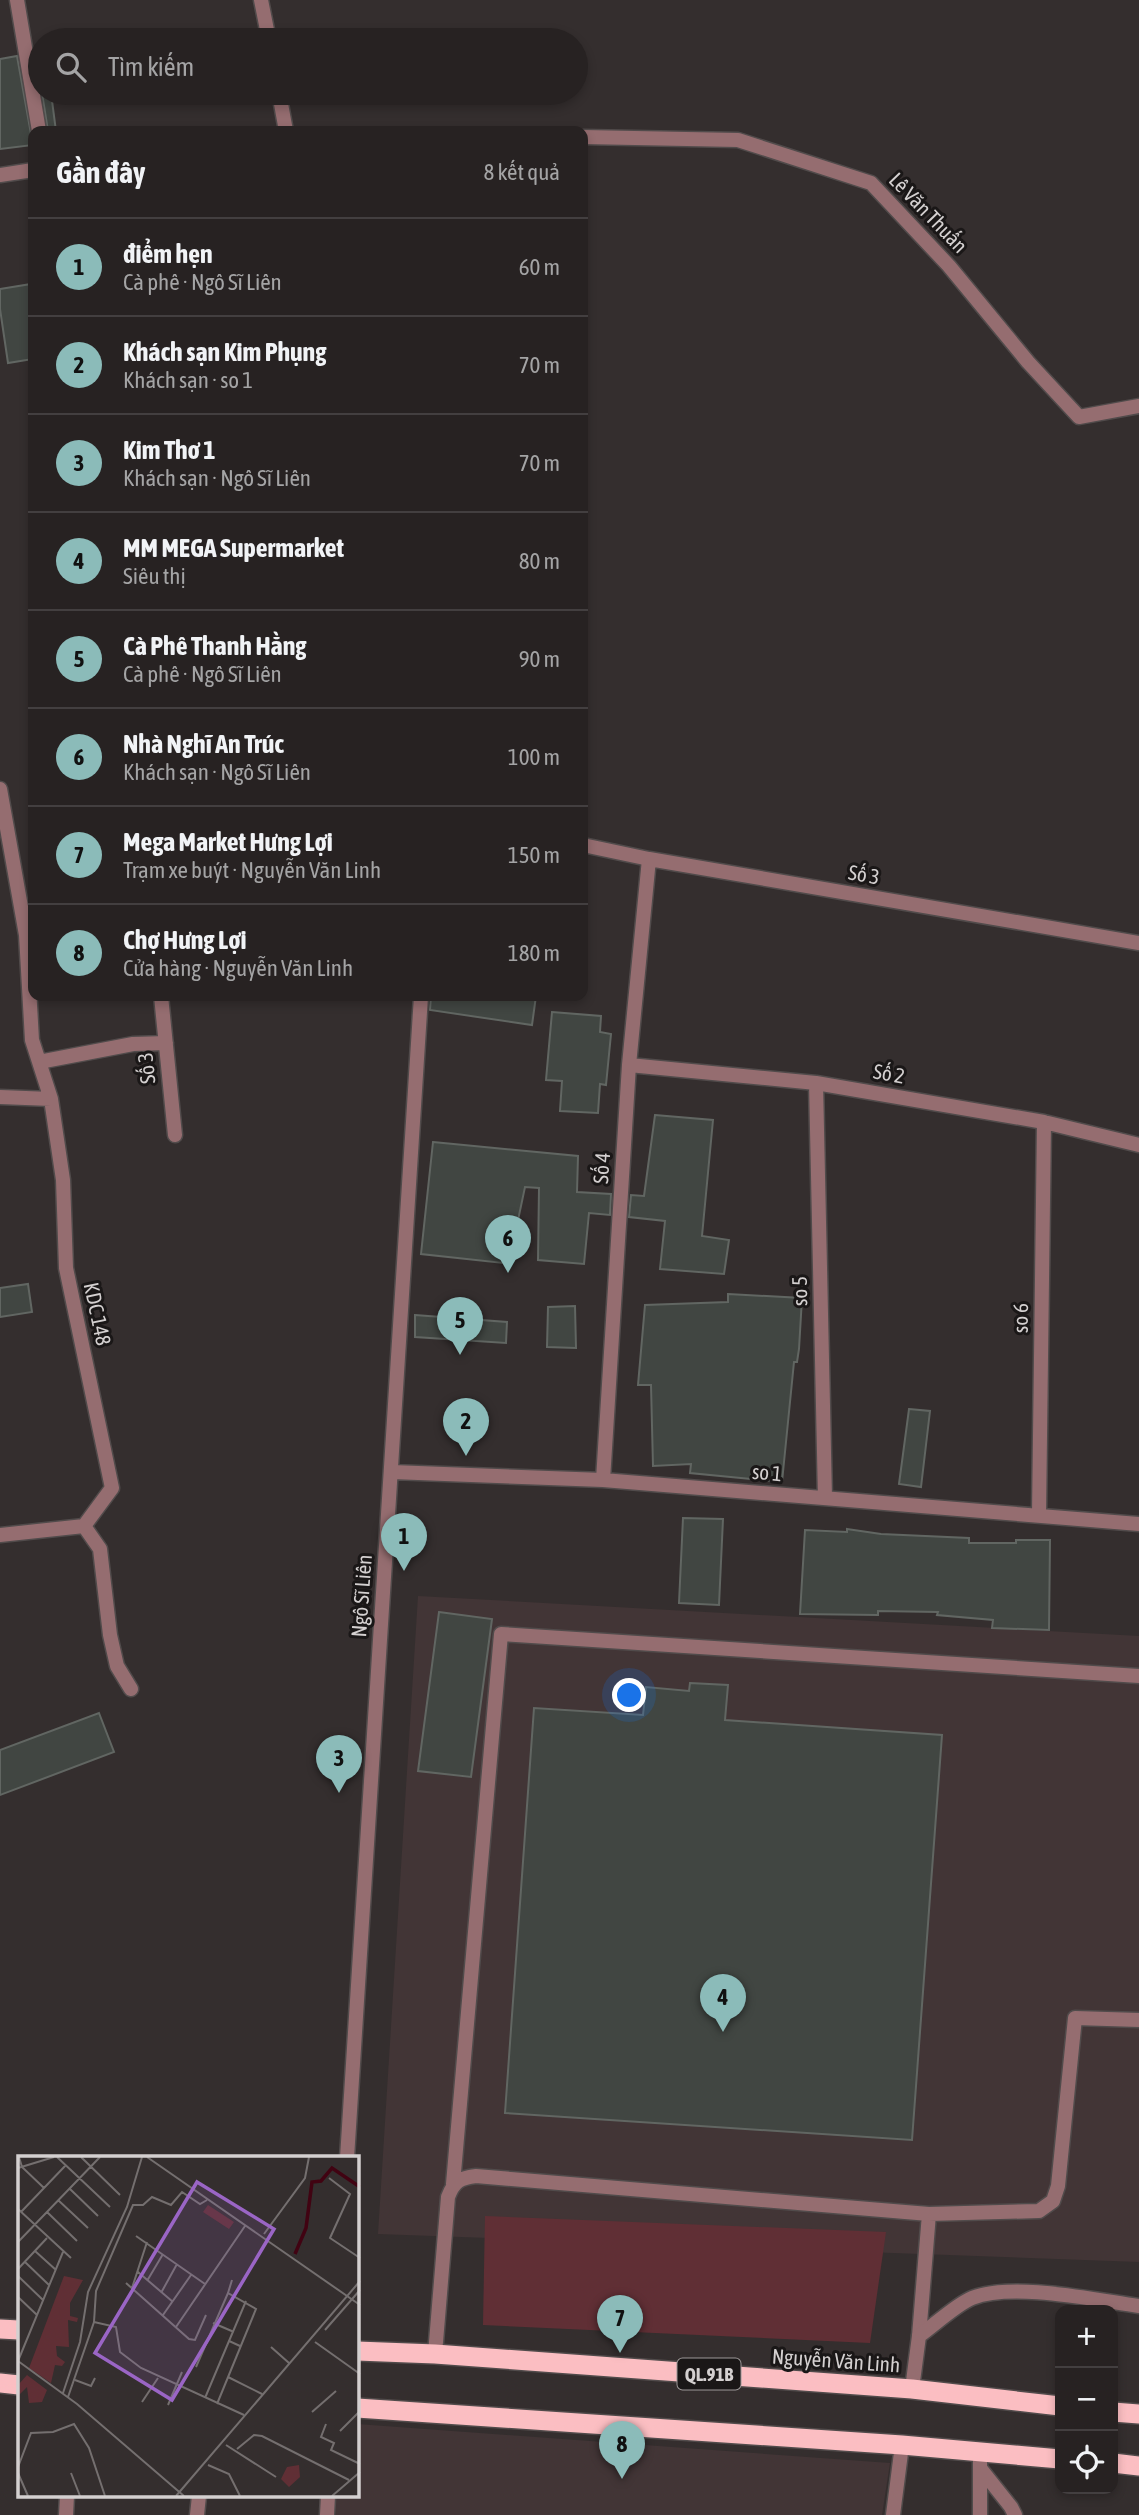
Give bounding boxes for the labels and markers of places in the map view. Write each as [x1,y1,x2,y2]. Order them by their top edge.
pin: 6 [485,1215,531,1273]
pin: 5 [437,1297,483,1355]
pin: 2 [443,1398,489,1456]
pin: 1 [381,1513,427,1571]
pin: 3 [316,1735,362,1793]
pin: 4 [700,1974,746,2032]
pin: 7 [597,2295,643,2353]
pin: 8 [599,2421,645,2479]

